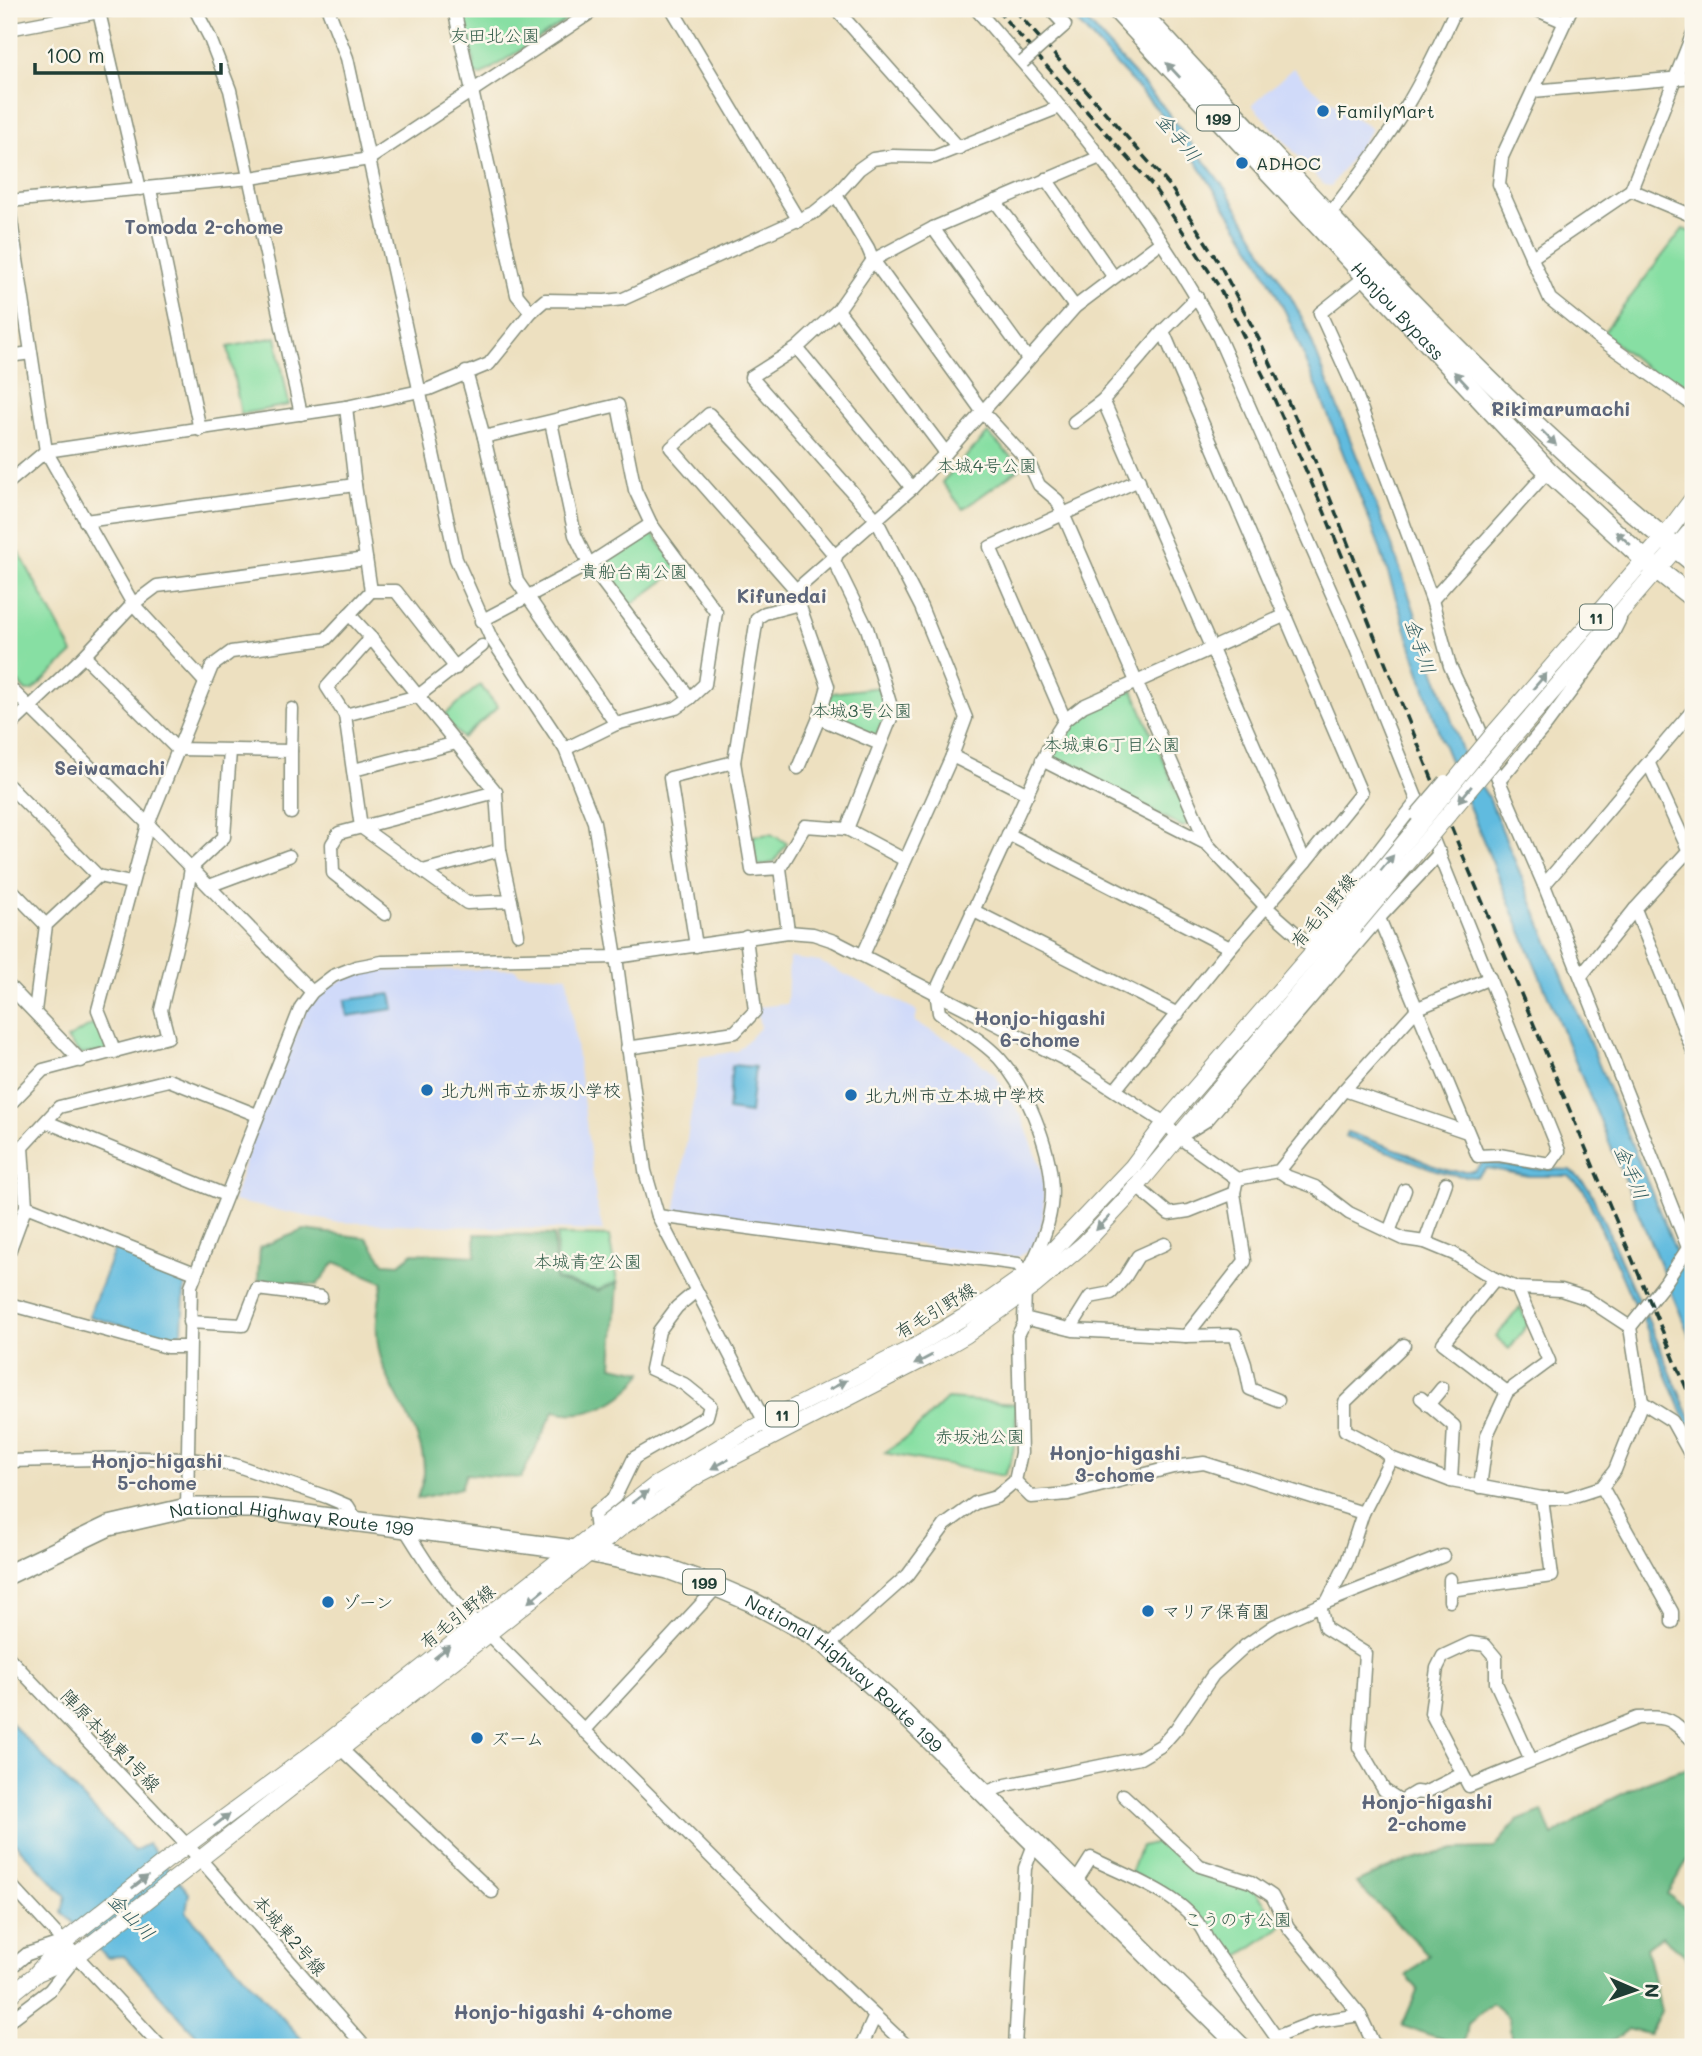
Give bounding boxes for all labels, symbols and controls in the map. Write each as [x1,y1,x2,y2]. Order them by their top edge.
park label: 友田北公園 [450,23,540,47]
scale bar [35,32,220,76]
text: 100 m [46,41,105,68]
one-way arrow [1165,61,1181,79]
place label: FamilyMart [1337,99,1435,123]
marker: FamilyMart [1315,103,1331,119]
road number: 199 [1197,106,1239,130]
water label: 金手川 [1151,107,1207,167]
place label: ADHOC [1256,151,1321,175]
marker: ADHOC [1234,155,1250,171]
district label: Tomoda 2-chome [125,214,283,239]
street label: Honjou Bypass [1346,256,1450,365]
one-way arrow [1452,370,1469,387]
district label: Rikimarumachi [1491,396,1631,421]
one-way arrow [1540,429,1556,446]
park label: 本城4号公園 [937,453,1037,477]
one-way arrow [1614,530,1632,546]
park label: 貴船台南公園 [580,559,688,583]
district label: Kifunedai [737,583,827,608]
road number: 11 [1580,604,1612,630]
water label: 金手川 [1400,615,1442,677]
one-way arrow [1532,672,1548,690]
park label: 本城3号公園 [812,698,912,722]
park label: 本城東6丁目公園 [1044,732,1180,756]
district label: Seiwamachi [54,755,166,780]
one-way arrow [1458,786,1473,803]
one-way arrow [1379,855,1394,872]
street label: 有毛引野線 [1285,868,1361,952]
district label: Honjo-higashi 6-chome [974,1005,1106,1052]
place label: 北九州市立赤坂小学校 [441,1078,621,1102]
marker: 北九州市立赤坂小学校 [419,1082,435,1098]
place label: 北九州市立本城中学校 [865,1083,1045,1107]
marker: 北九州市立本城中学校 [843,1087,859,1103]
water label: 金手川 [1609,1141,1655,1203]
one-way arrow [1096,1214,1112,1231]
park label: 本城青空公園 [534,1249,642,1273]
street label: 有毛引野線 [890,1277,980,1343]
one-way arrow [913,1354,933,1365]
one-way arrow [829,1380,849,1392]
road number: 11 [766,1402,798,1426]
park label: 赤坂池公園 [935,1424,1025,1448]
district label: Honjo-higashi 3-chome [1049,1440,1181,1487]
district label: Honjo-higashi 5-chome [91,1448,223,1495]
one-way arrow [710,1458,730,1469]
one-way arrow [631,1489,649,1504]
street label: National Highway Route 199 [167,1496,415,1541]
road number: 199 [683,1570,725,1594]
street label: 有毛引野線 [414,1578,500,1654]
one-way arrow [527,1588,545,1603]
street label: National Highway Route 199 [741,1589,948,1758]
place label: ゾーン [342,1590,393,1614]
marker: ゾーン [320,1594,336,1610]
place label: マリア保育園 [1162,1599,1270,1623]
marker: マリア保育園 [1140,1603,1156,1619]
one-way arrow [434,1645,451,1660]
street label: 陣原本城東1号線 [56,1683,166,1797]
place label: ズーム [491,1726,544,1750]
marker: ズーム [469,1730,485,1746]
district label: Honjo-higashi 2-chome [1361,1789,1493,1836]
one-way arrow [213,1813,232,1827]
one-way arrow [131,1875,149,1890]
water label: 金山川 [103,1887,161,1945]
street label: 本城東2号線 [248,1889,332,1981]
park label: こうのす公園 [1184,1907,1292,1931]
north arrow [1600,1954,1670,2024]
text: N [1640,1983,1665,1998]
district label: Honjo-higashi 4-chome [453,1999,673,2024]

